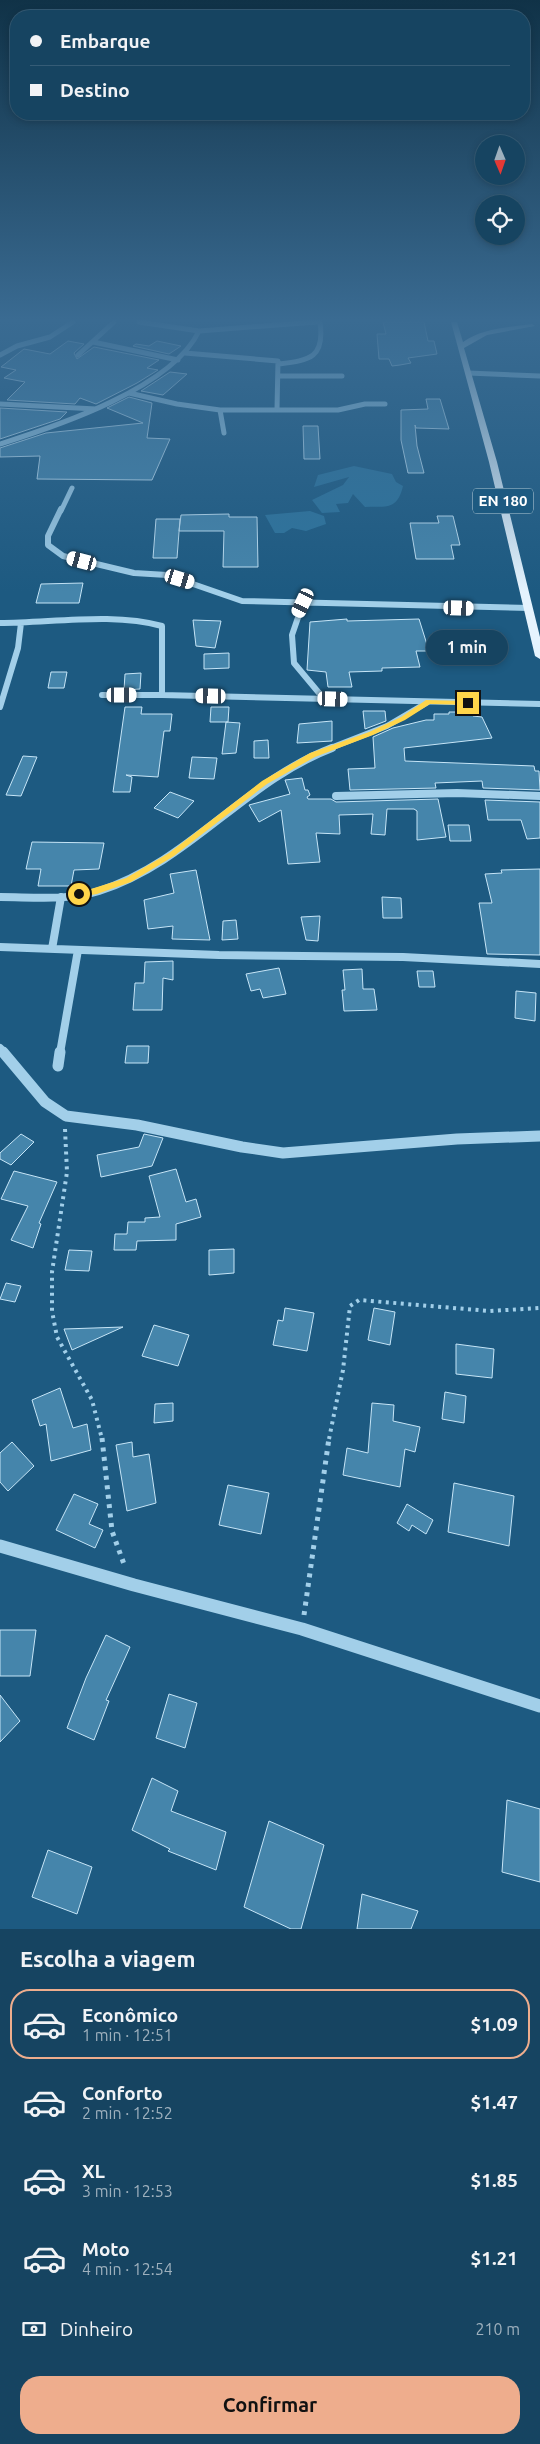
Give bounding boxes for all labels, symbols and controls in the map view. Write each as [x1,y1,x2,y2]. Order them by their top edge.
text: Embarque [60,30,150,52]
text: Destino [60,79,130,101]
north arrow [475,135,525,185]
map controls [475,135,525,245]
button: locate [475,195,525,245]
road number: EN 180 [473,488,533,514]
car [65,550,98,572]
car [163,567,196,591]
car [289,586,316,620]
car [443,600,474,616]
callout: 1 min [427,630,509,666]
text: 1 min [447,638,487,656]
car [107,688,137,703]
car [195,688,226,704]
car [317,691,348,707]
route end [457,692,479,714]
route start [68,883,90,905]
text: Escolha a viagem [20,1946,195,1971]
icon: car [22,2002,67,2047]
text: Econômico [82,2004,178,2026]
text: $1.09 [470,2013,518,2035]
text: 1 min · 12:51 [82,2026,173,2044]
icon: car [22,2080,67,2125]
text: Conforto [82,2082,163,2104]
text: $1.47 [470,2091,518,2113]
text: 2 min · 12:52 [82,2104,173,2122]
icon: car [22,2158,67,2203]
text: XL [82,2160,105,2182]
text: $1.85 [470,2169,518,2191]
text: 3 min · 12:53 [82,2182,173,2200]
icon: car [22,2236,67,2281]
text: Moto [82,2238,130,2260]
text: $1.21 [470,2247,518,2269]
text: 4 min · 12:54 [82,2260,173,2278]
icon: cash [20,2315,48,2343]
text: Dinheiro [60,2318,133,2340]
text: 210 m [475,2320,520,2338]
button: Confirmar [20,2376,520,2434]

